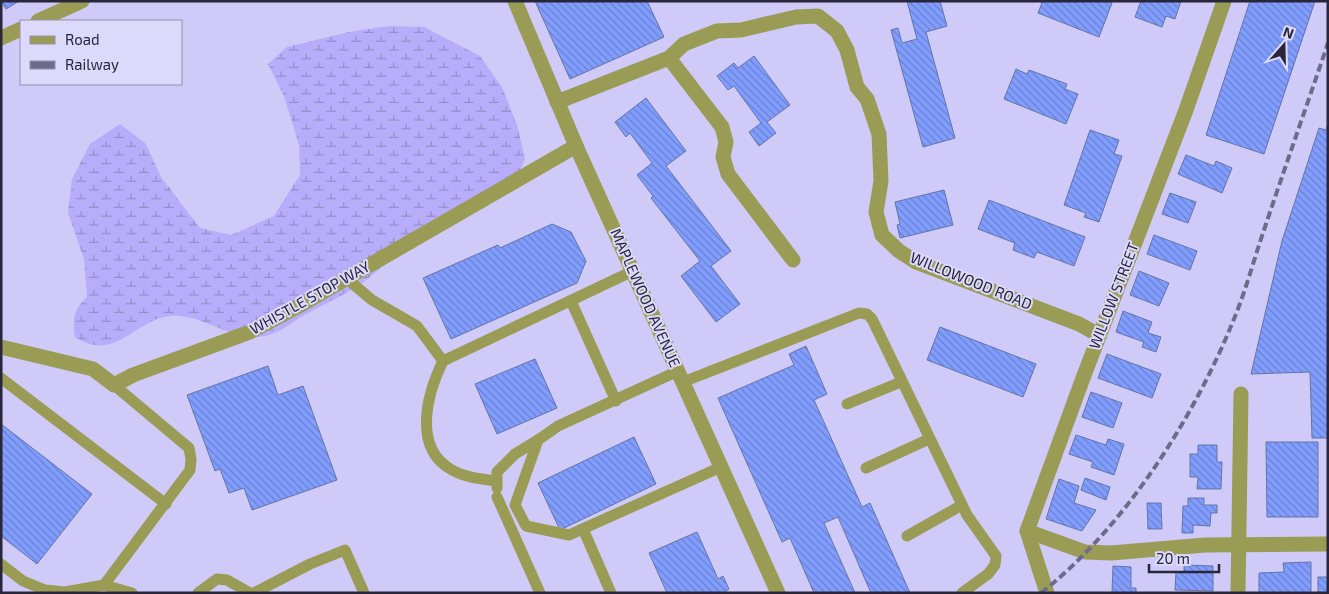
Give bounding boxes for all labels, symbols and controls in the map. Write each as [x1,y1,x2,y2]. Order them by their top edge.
legend [20,20,182,85]
north arrow [1259,20,1309,70]
text: N [1281,23,1296,42]
text: Road [65,30,100,48]
text: Railway [65,55,119,73]
street label: MAPLEWOOD AVENUE [607,225,685,370]
street label: WILLOW STREET [1084,240,1142,351]
street label: WILLOWOOD ROAD [908,247,1035,313]
street label: WHISTLE STOP WAY [246,256,373,338]
scale bar [1149,542,1219,574]
text: 20 m [1156,549,1190,567]

